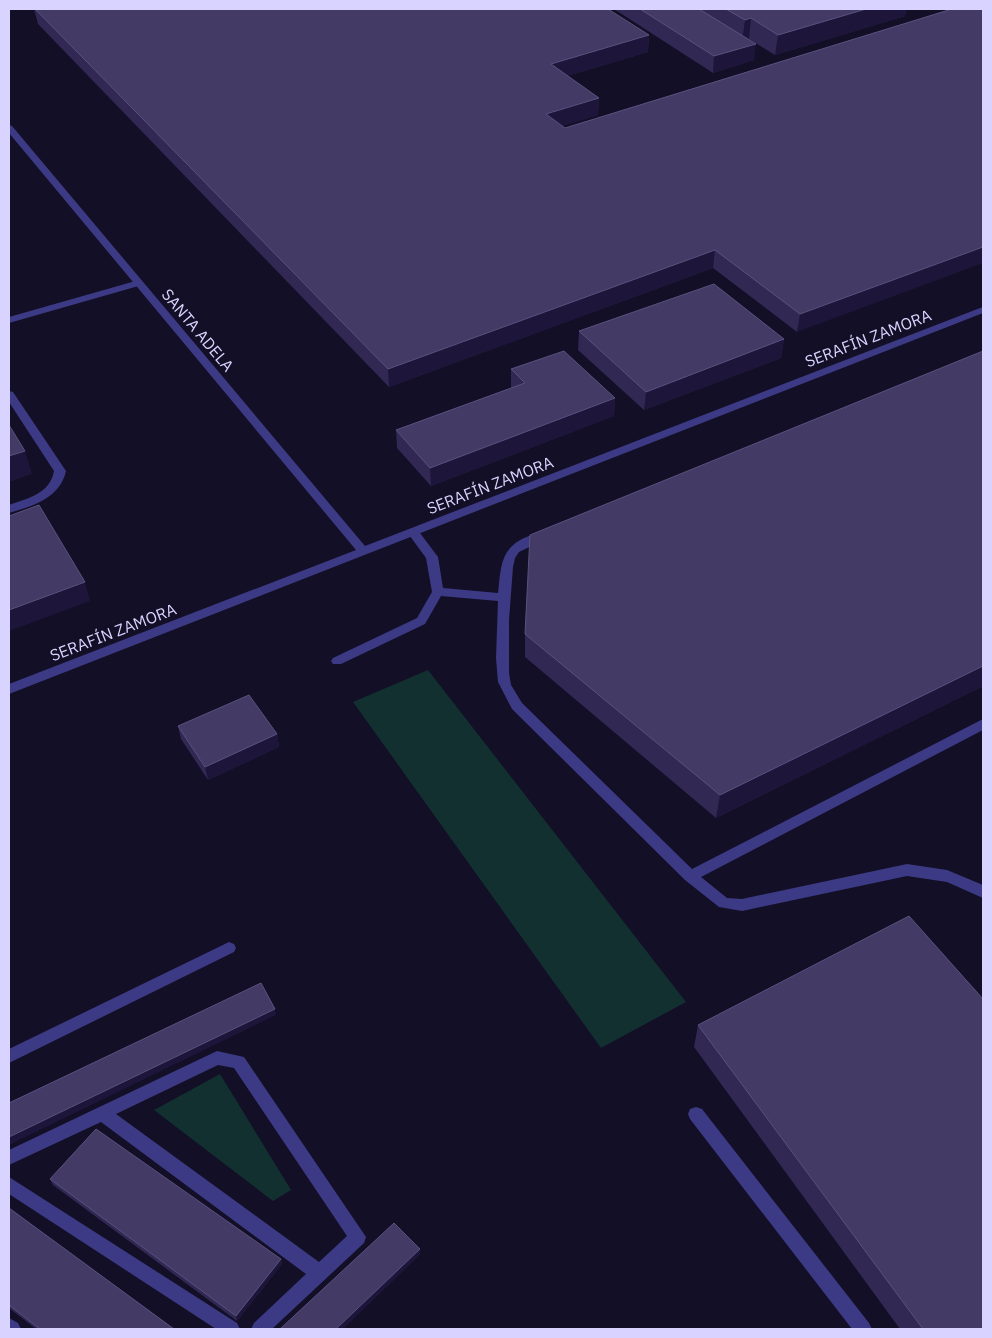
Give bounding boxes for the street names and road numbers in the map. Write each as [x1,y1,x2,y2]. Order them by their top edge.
street label: SANTA ADELA [158,285,238,375]
street label: SERAFÍN ZAMORA [802,304,934,371]
street label: SERAFÍN ZAMORA [424,451,556,518]
street label: SERAFÍN ZAMORA [47,598,179,665]

